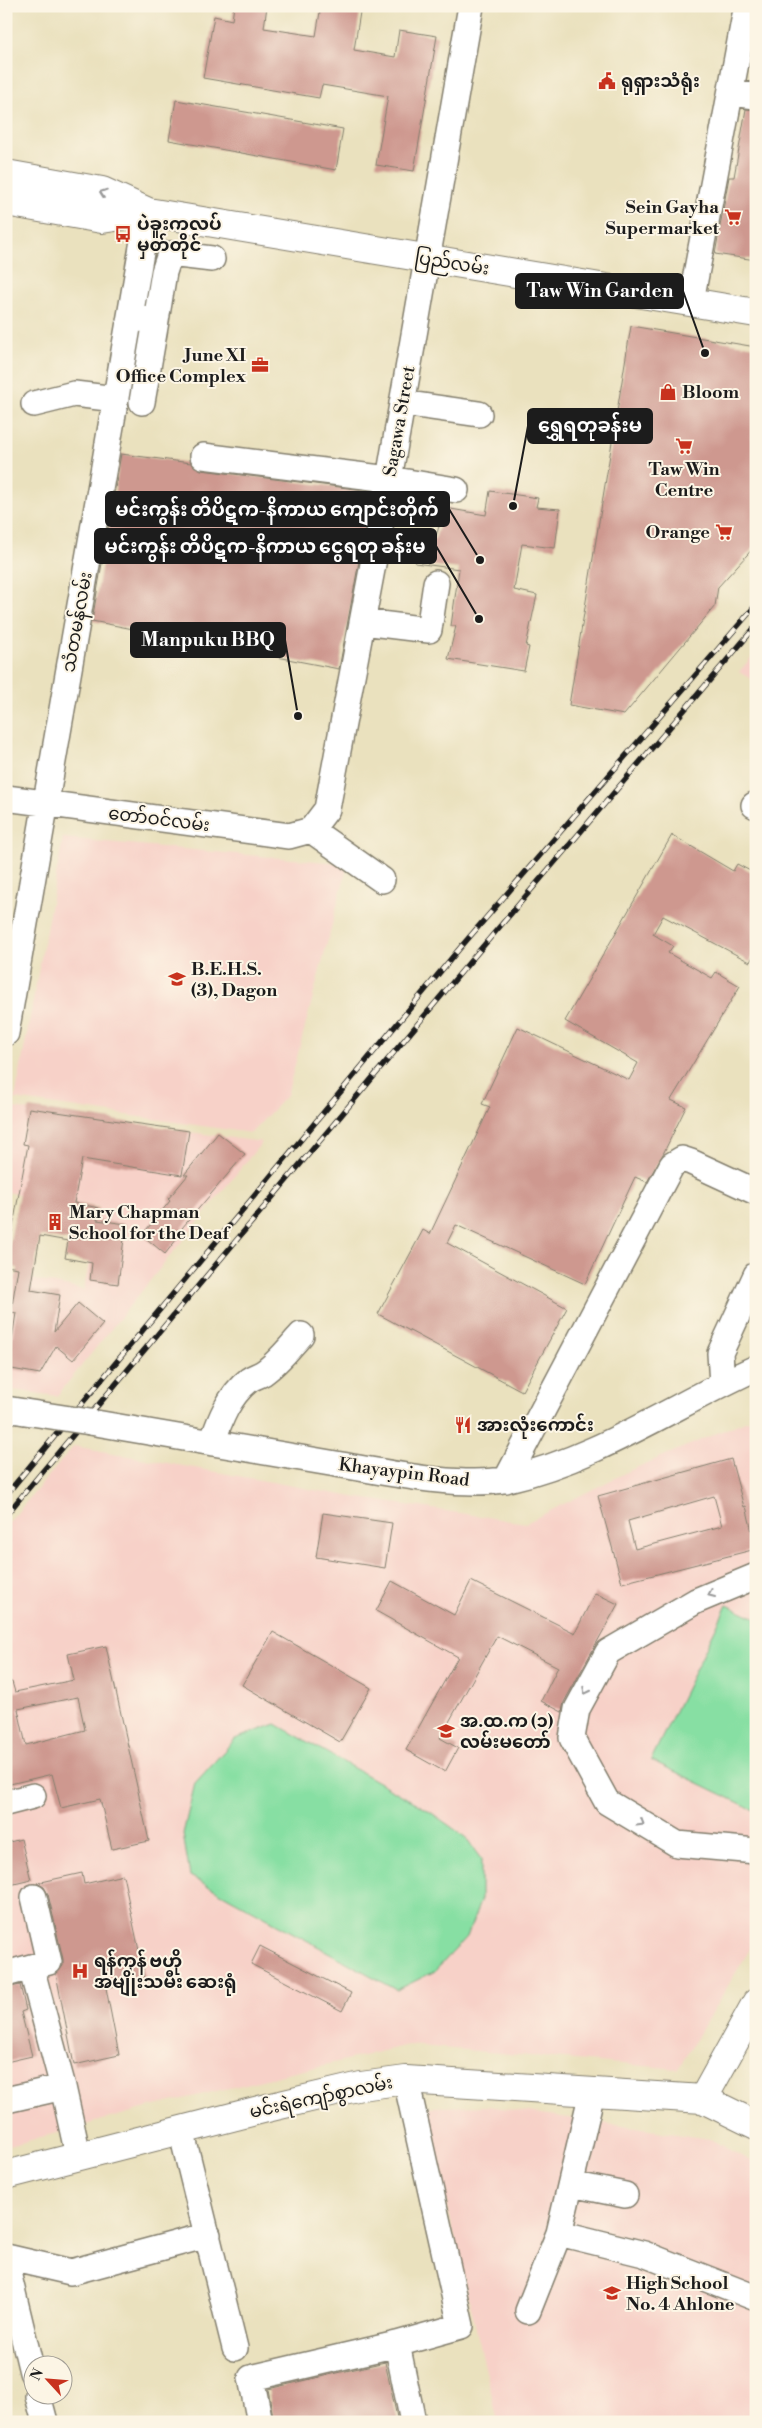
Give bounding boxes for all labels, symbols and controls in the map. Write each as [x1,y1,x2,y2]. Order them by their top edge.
place label: ရုရှားသံရုံး [621,70,700,95]
public building icon: ရုရှားသံရုံး [597,71,617,91]
one-way arrow [99,188,108,198]
place label: Sein Gayha Supermarket [605,196,720,240]
supermarket icon: Sein Gayha Supermarket [723,207,743,227]
place label: ပဲခူးကလပ် မှတ်တိုင် [137,212,222,259]
bus stop icon: ပဲခူးကလပ် မှတ်တိုင် [113,224,133,244]
street label: ပြည်လမ်း [413,244,491,284]
callout: Taw Win Garden [516,274,683,308]
text: Taw Win Garden [527,279,674,303]
place label: June XI Office Complex [116,344,247,388]
office icon: June XI Office Complex [250,355,270,375]
street label: Sagawa Street [378,363,421,478]
place label: Bloom [682,381,740,404]
shop icon: Bloom [658,382,678,402]
callout: ရွှေရတုခန်းမ [528,409,652,443]
text: ရွှေရတုခန်းမ [538,412,642,441]
supermarket icon: Taw Win Centre [674,436,694,456]
place label: Taw Win Centre [648,458,720,502]
callout: မင်းကွန်း တိပိဋက-နိကာယ ကျောင်းတိုက် [106,492,449,526]
text: မင်းကွန်း တိပိဋက-နိကာယ ကျောင်းတိုက် [115,496,439,526]
place label: Orange [646,521,710,544]
supermarket icon: Orange [714,522,734,542]
callout: မင်းကွန်း တိပိဋက-နိကာယ ငွေရတု ခန်းမ [95,529,436,563]
text: မင်းကွန်း တိပိဋက-နိကာယ ငွေရတု ခန်းမ [104,533,426,562]
street label: သံတမန်လမ်း [55,570,101,675]
callout: Manpuku BBQ [131,623,285,657]
text: Manpuku BBQ [141,628,275,652]
street label: တော်ဝင်လမ်း [107,800,211,837]
place label: B.E.H.S. (3), Dagon [191,958,277,1002]
school or university icon: B.E.H.S. (3), Dagon [167,969,187,989]
place label: Mary Chapman School for the Deaf [69,1201,232,1245]
building icon: Mary Chapman School for the Deaf [45,1212,65,1232]
place label: အားလုံးကောင်း [477,1413,594,1439]
restaurant icon: အားလုံးကောင်း [453,1415,473,1435]
street label: Khayaypin Road [337,1453,471,1492]
one-way arrow [707,1588,716,1599]
one-way arrow [582,1686,592,1695]
place label: အ.ထ.က (၁) လမ်းမတော် [460,1710,554,1754]
school or university icon: အ.ထ.က (၁) လမ်းမတော် [436,1721,456,1741]
one-way arrow [635,1816,644,1826]
place label: ရန်ကုန် ဗဟို အမျိုးသမီး ဆေးရုံ [94,1949,237,1997]
hospital icon: ရန်ကုန် ဗဟို အမျိုးသမီး ဆေးရုံ [70,1961,90,1981]
street label: မင်းရဲကျော်စွာလမ်း [247,2069,395,2127]
place label: High School No. 4 Ahlone [626,2272,735,2316]
school or university icon: High School No. 4 Ahlone [602,2283,622,2303]
north arrow [22,2356,72,2406]
text: N [27,2366,48,2384]

